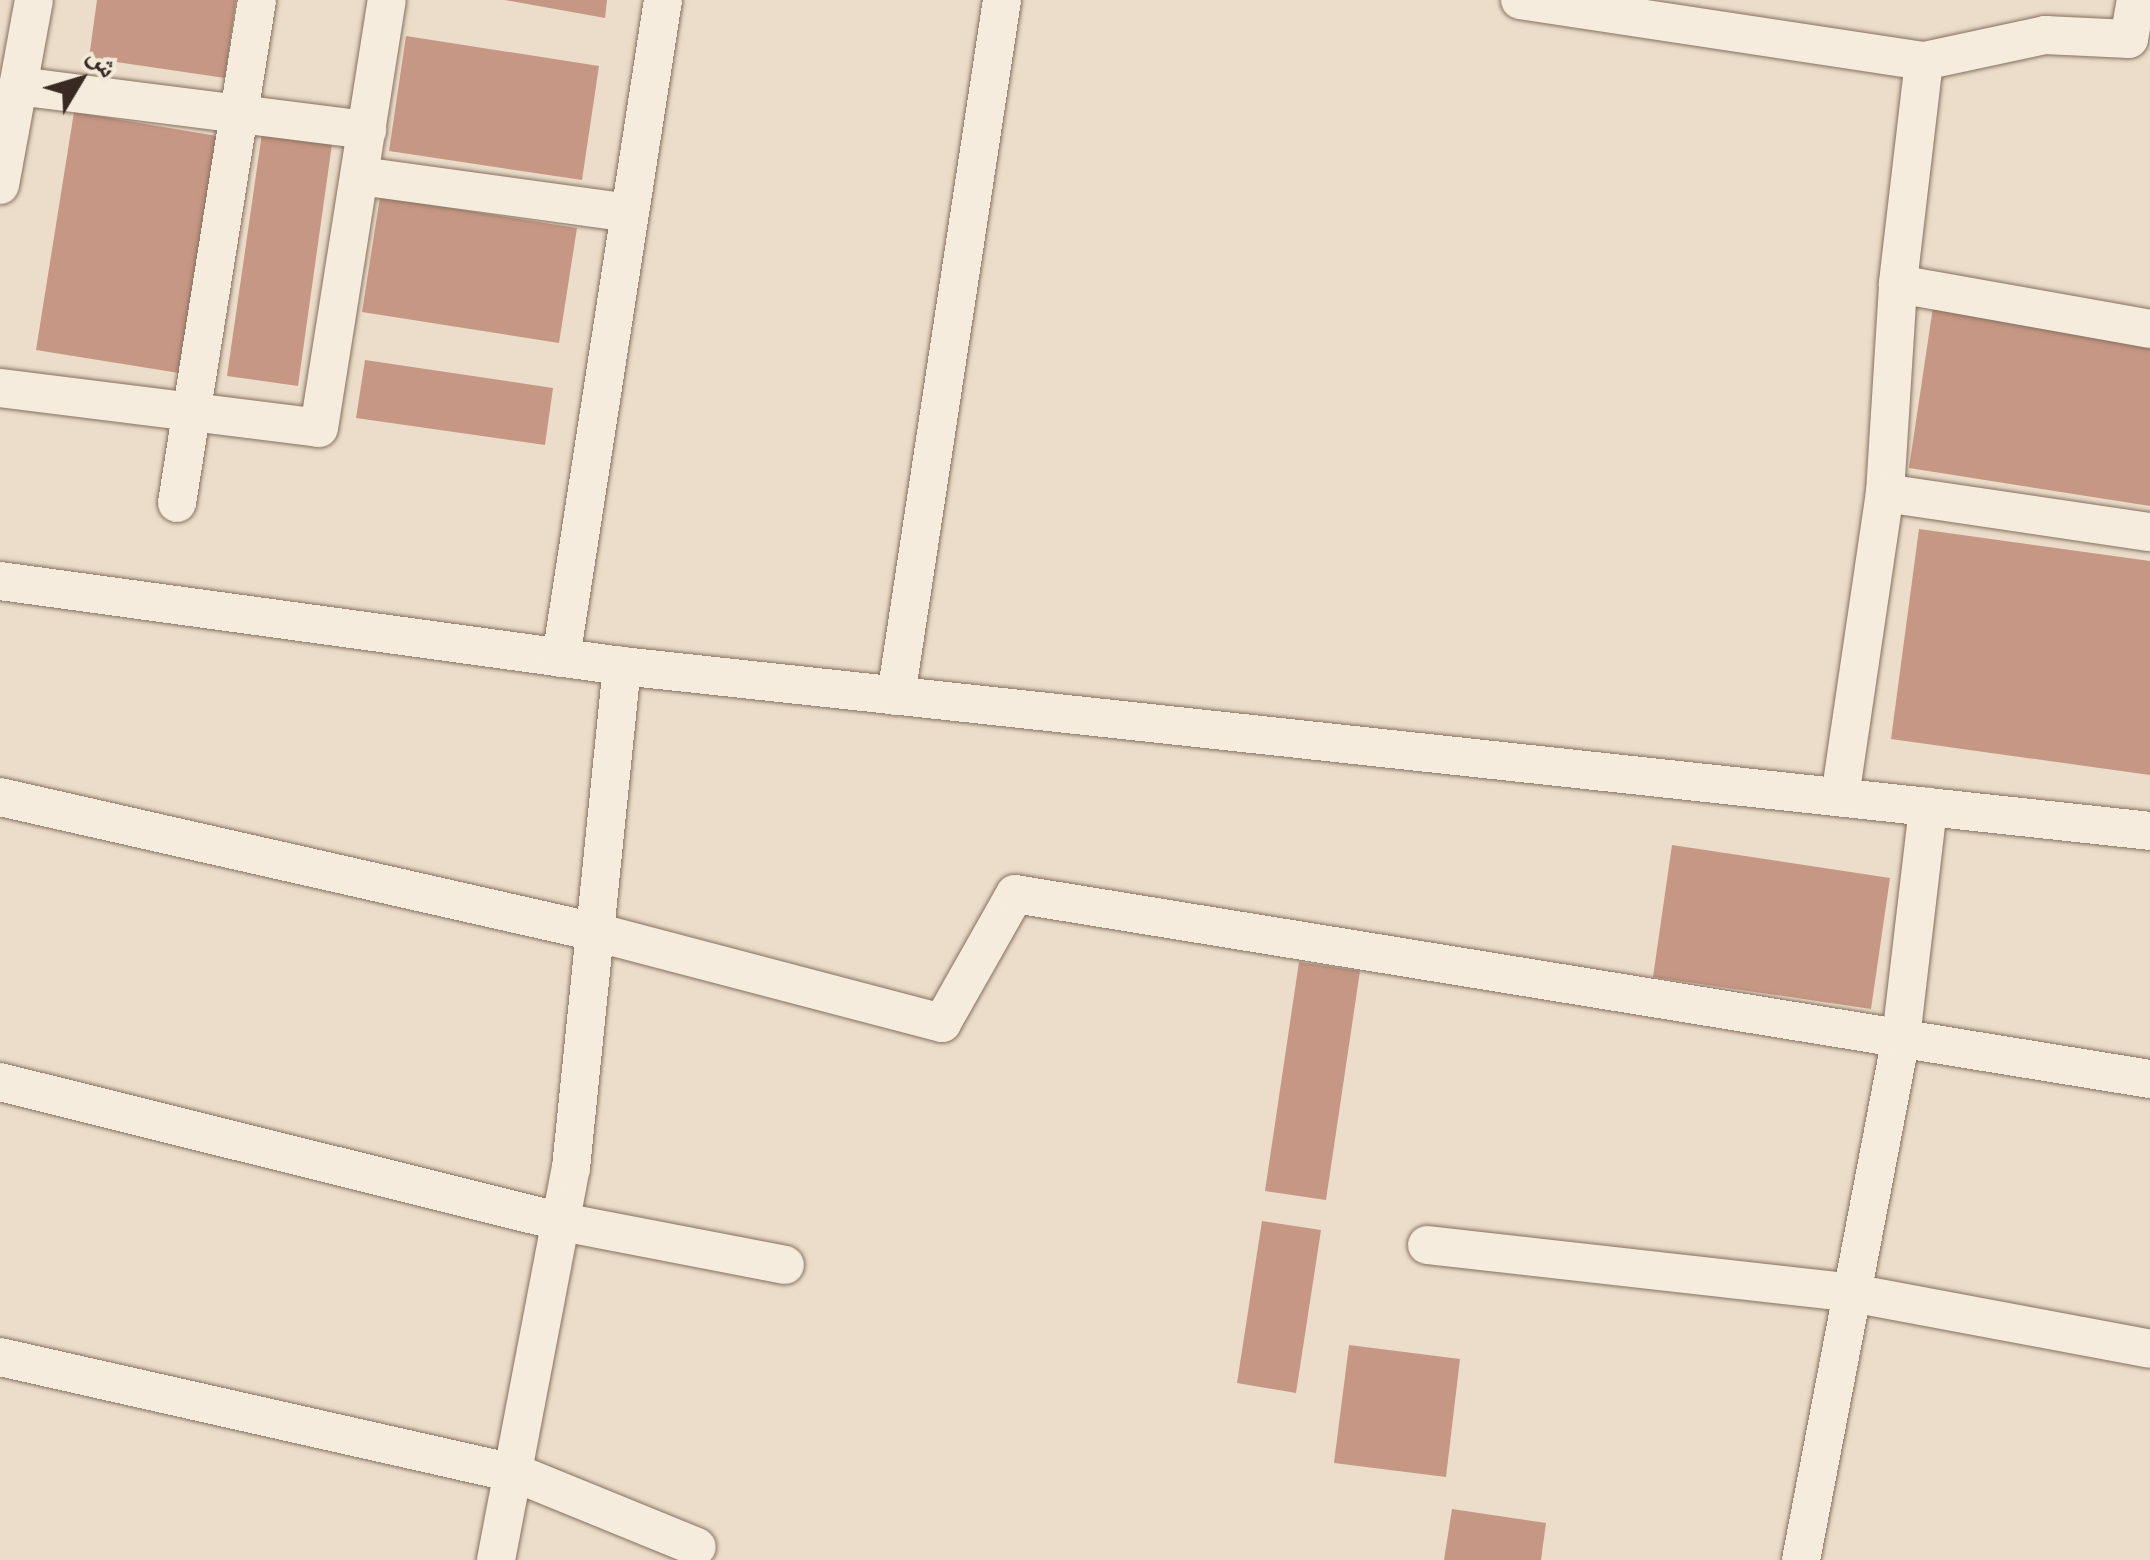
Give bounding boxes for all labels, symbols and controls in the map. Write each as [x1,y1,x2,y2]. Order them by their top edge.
north arrow [30,30,130,130]
text: ش [80,38,128,84]

